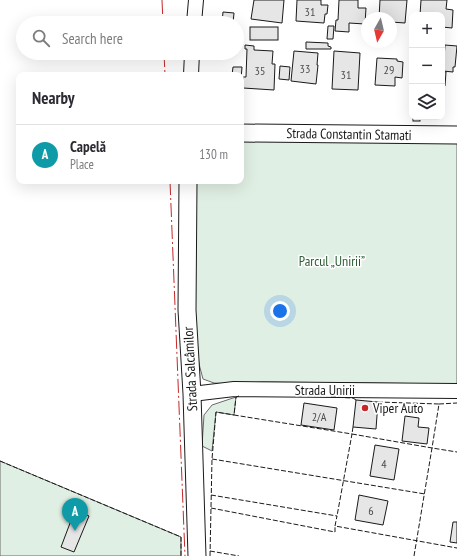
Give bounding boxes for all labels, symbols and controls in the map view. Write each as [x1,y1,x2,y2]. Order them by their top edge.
house number: 31 [305,4,315,19]
north arrow [361,12,397,48]
map controls [409,12,445,120]
button: + [409,12,445,48]
search box [16,16,244,60]
icon: search [30,27,52,49]
text: Search here [62,29,123,48]
button: − [409,48,445,84]
house number: 33 [300,61,310,76]
house number: 29 [384,62,394,77]
house number: 35 [255,63,265,78]
house number: 31 [341,67,351,82]
button: layers [409,84,445,120]
text: Nearby [32,87,75,109]
street label: Strada Constantin Stamati [286,124,412,144]
text: Capelă [70,137,106,156]
text: A [42,146,48,163]
text: 130 m [199,146,228,163]
text: Place [70,156,94,173]
park label: Parcul „Unirii” [299,252,365,270]
your location [270,301,290,321]
street label: Strada Salcâmilor [179,326,201,412]
street label: Strada Unirii [295,381,355,399]
place label: Viper Auto [372,399,423,417]
marker: Viper Auto [360,403,370,413]
house number: 2/A [312,409,327,424]
house number: 4 [381,456,387,471]
pin: A [62,498,88,531]
house number: 6 [368,503,374,518]

